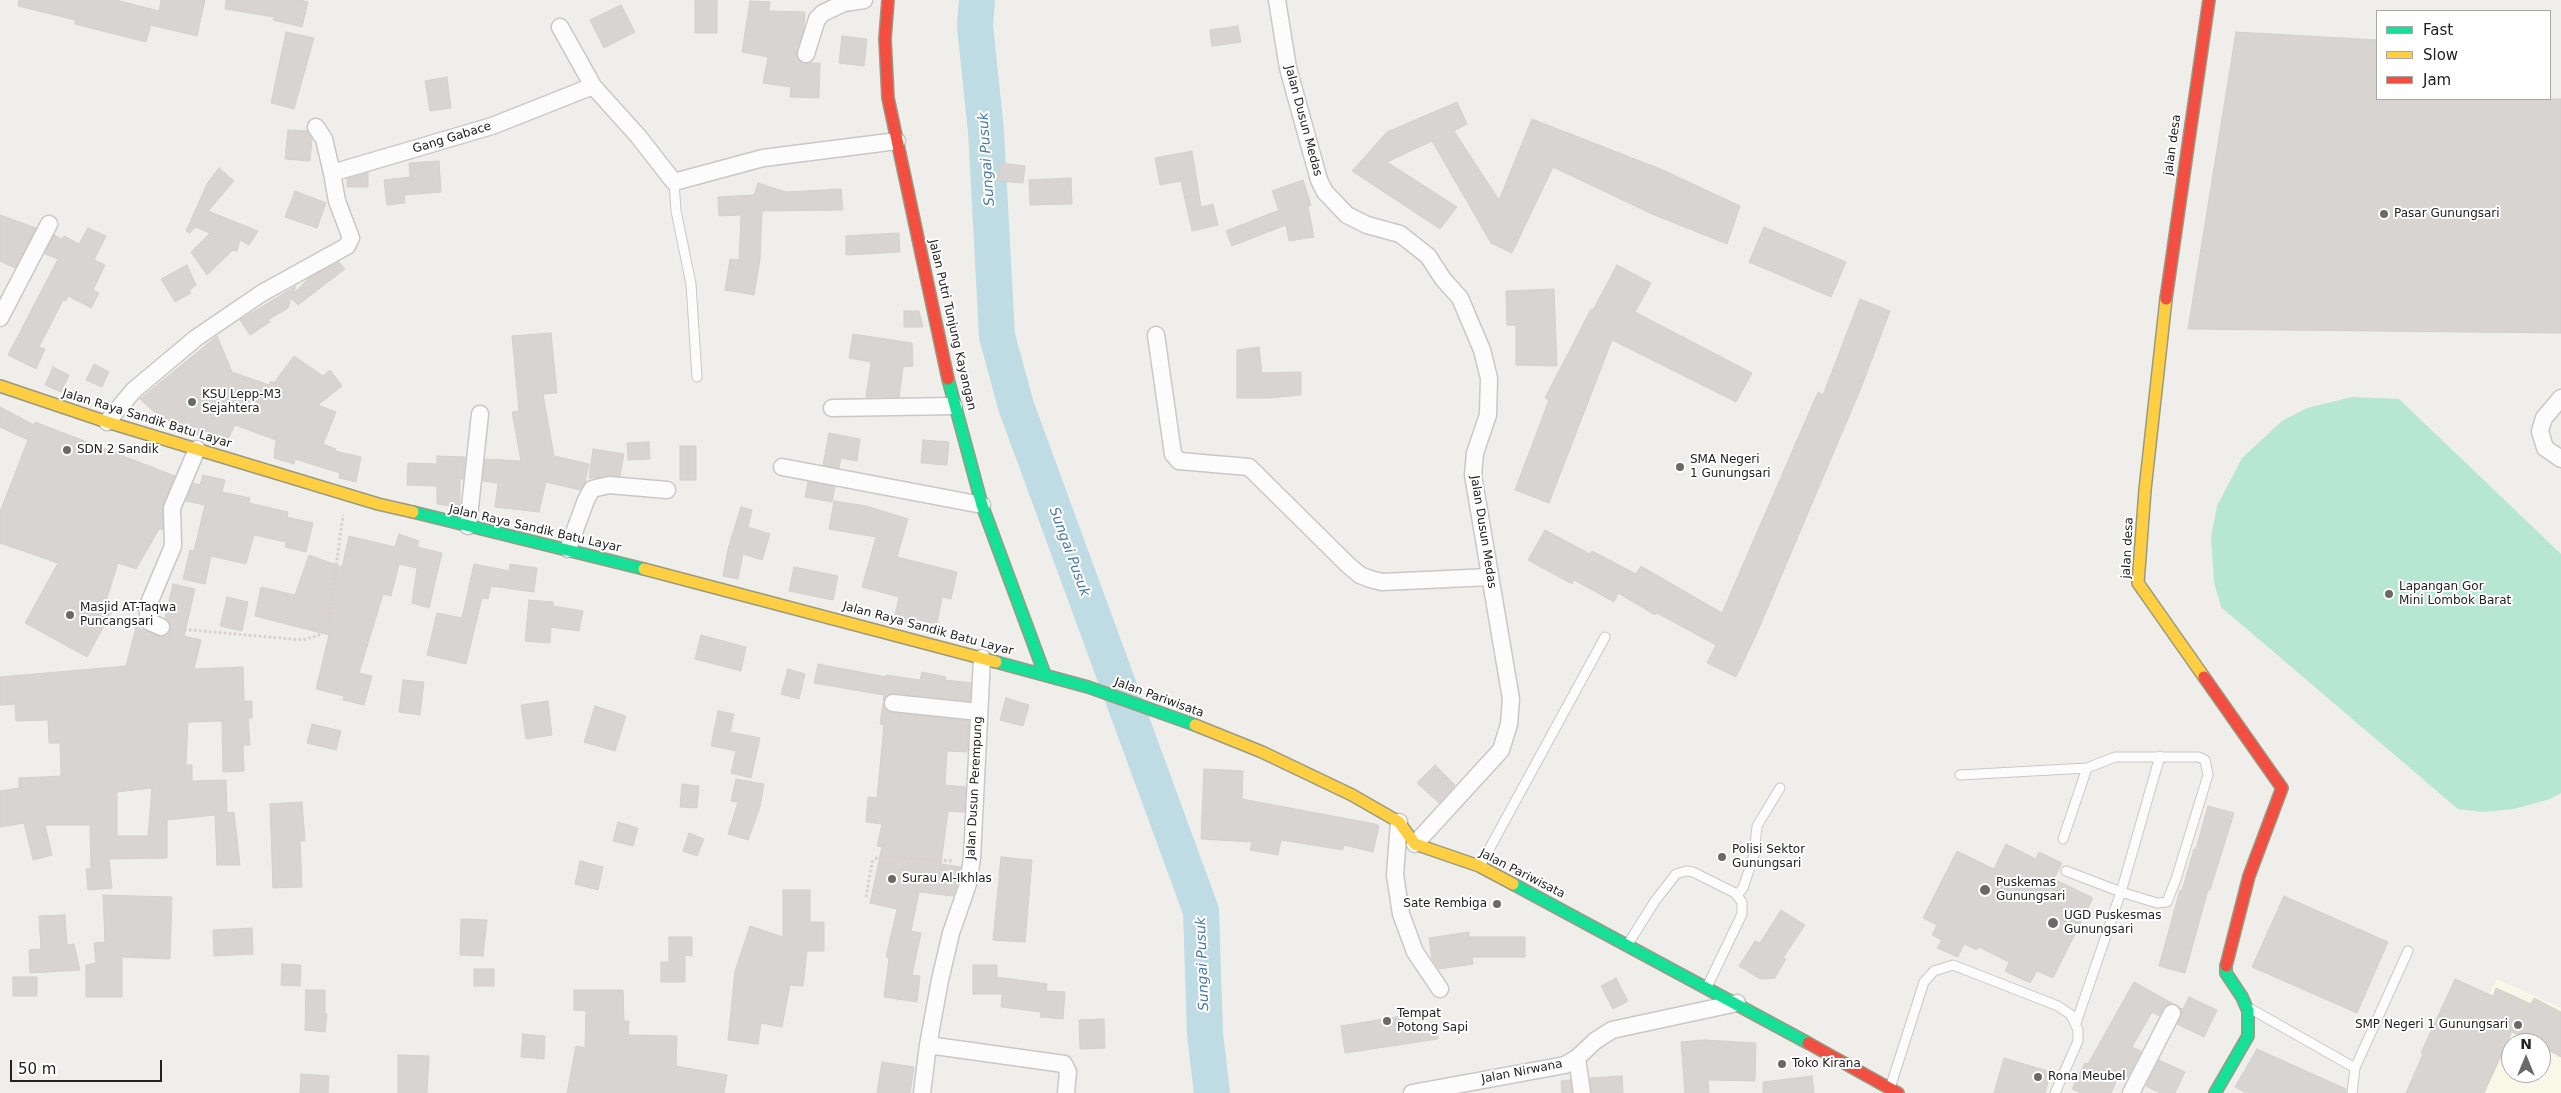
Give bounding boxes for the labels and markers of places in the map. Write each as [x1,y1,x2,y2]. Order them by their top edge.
place label: Pasar Gunungsari [2394,207,2500,221]
marker: Pasar Gunungsari [2378,208,2390,220]
place label: KSU Lepp-M3 Sejahtera [202,388,281,416]
marker: KSU Lepp-M3 Sejahtera [186,396,198,408]
place label: SDN 2 Sandik [77,443,159,457]
marker: SDN 2 Sandik [61,444,73,456]
place label: SMA Negeri 1 Gunungsari [1690,453,1771,481]
marker: SMA Negeri 1 Gunungsari [1674,461,1686,473]
place label: Lapangan Gor Mini Lombok Barat [2399,580,2511,608]
marker: Lapangan Gor Mini Lombok Barat [2383,588,2395,600]
place label: Masjid AT-Taqwa Puncangsari [80,601,176,629]
marker: Masjid AT-Taqwa Puncangsari [64,609,76,621]
place label: Polisi Sektor Gunungsari [1732,843,1805,871]
marker: Polisi Sektor Gunungsari [1716,851,1728,863]
place label: Surau Al-Ikhlas [902,872,992,886]
marker: Surau Al-Ikhlas [886,873,898,885]
place label: Puskemas Gunungsari [1996,876,2065,904]
marker: Puskemas Gunungsari [1978,883,1992,897]
place label: Sate Rembiga [1403,897,1487,911]
marker: Sate Rembiga [1491,898,1503,910]
place label: UGD Puskesmas Gunungsari [2064,909,2161,937]
marker: UGD Puskesmas Gunungsari [2046,916,2060,930]
place label: Tempat Potong Sapi [1397,1007,1468,1035]
marker: Tempat Potong Sapi [1381,1015,1393,1027]
place label: SMP Negeri 1 Gunungsari [2355,1018,2508,1032]
marker: SMP Negeri 1 Gunungsari [2512,1019,2524,1031]
place label: Toko Kirana [1792,1057,1861,1071]
marker: Toko Kirana [1776,1058,1788,1070]
place label: Rona Meubel [2048,1070,2126,1084]
marker: Rona Meubel [2032,1071,2044,1083]

